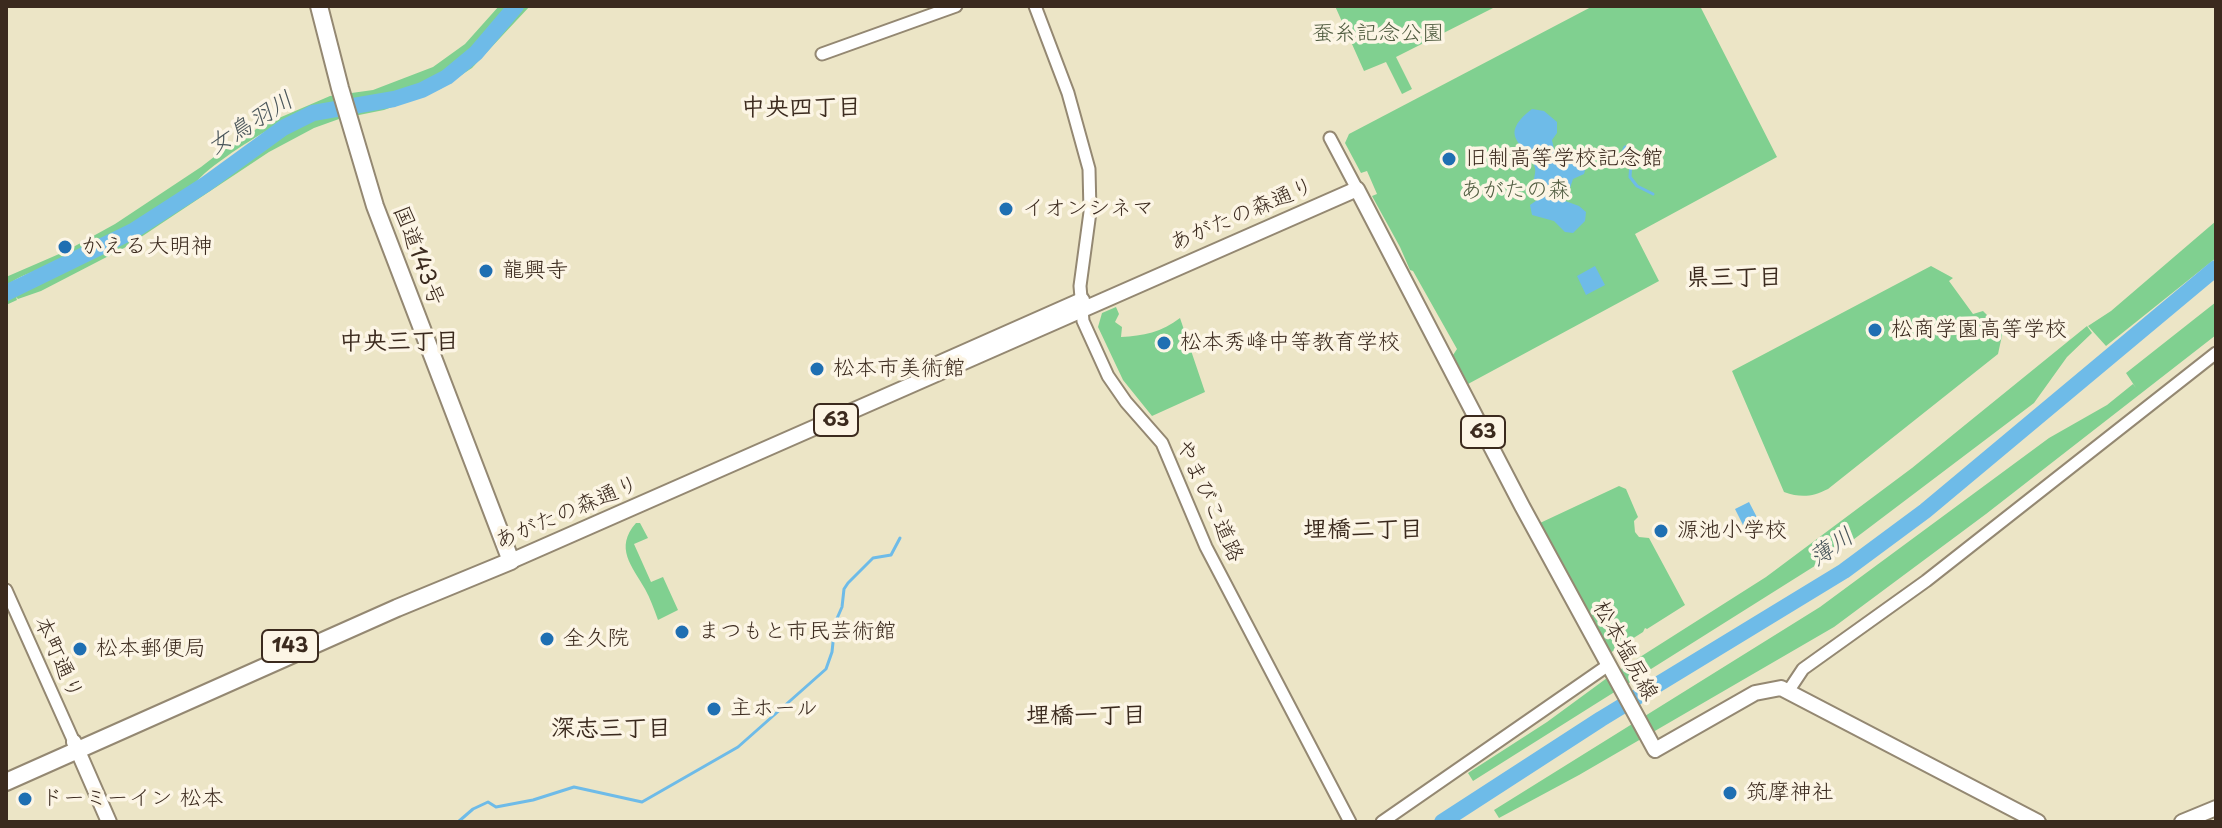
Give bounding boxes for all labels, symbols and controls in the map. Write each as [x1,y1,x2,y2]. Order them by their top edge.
park label: 蚕糸記念公園 [1312,21,1444,47]
water label: 女鳥羽川 [203,86,299,162]
district label: 中央四丁目 [741,94,861,122]
place label: 旧制高等学校記念館 [1465,146,1663,172]
marker: 旧制高等学校記念館 [1440,150,1458,168]
street label: あがたの森通り [1166,173,1318,257]
park label: あがたの森 [1460,178,1570,204]
place label: イオンシネマ [1022,196,1154,222]
marker: イオンシネマ [997,200,1015,218]
street label: 国道143号 [387,202,449,310]
place label: かえる大明神 [81,234,213,260]
marker: かえる大明神 [56,238,74,256]
place label: 龍興寺 [502,258,568,284]
marker: 龍興寺 [477,262,495,280]
district label: 県三丁目 [1686,264,1782,292]
place label: 松商学園高等学校 [1891,317,2067,343]
marker: 松商学園高等学校 [1866,321,1884,339]
district label: 中央三丁目 [339,328,459,356]
place label: 松本秀峰中等教育学校 [1180,330,1400,356]
marker: 松本秀峰中等教育学校 [1155,334,1173,352]
place label: 松本市美術館 [833,356,965,382]
marker: 松本市美術館 [808,360,826,378]
road number: 63 [814,404,858,436]
road number: 63 [1461,416,1505,448]
street label: やまびこ道路 [1169,436,1249,566]
street label: あがたの森通り [491,471,643,555]
district label: 埋橋二丁目 [1303,516,1423,544]
place label: 源池小学校 [1677,518,1787,544]
marker: 源池小学校 [1652,522,1670,540]
water label: 薄川 [1804,522,1860,574]
street label: 松本塩尻線 [1587,596,1663,706]
street label: 本町通り [28,612,88,704]
place label: まつもと市民芸術館 [698,619,896,645]
marker: まつもと市民芸術館 [673,623,691,641]
place label: 全久院 [563,626,629,652]
road number: 143 [262,630,318,662]
marker: 全久院 [538,630,556,648]
place label: 松本郵便局 [96,636,206,662]
marker: 松本郵便局 [71,640,89,658]
place label: 主ホール [730,696,818,722]
marker: 主ホール [705,700,723,718]
district label: 埋橋一丁目 [1026,702,1146,730]
district label: 深志三丁目 [551,715,671,743]
place label: 筑摩神社 [1746,780,1834,806]
marker: 筑摩神社 [1721,784,1739,802]
place label: ドーミーイン 松本 [41,786,224,812]
marker: ドーミーイン 松本 [16,790,34,808]

